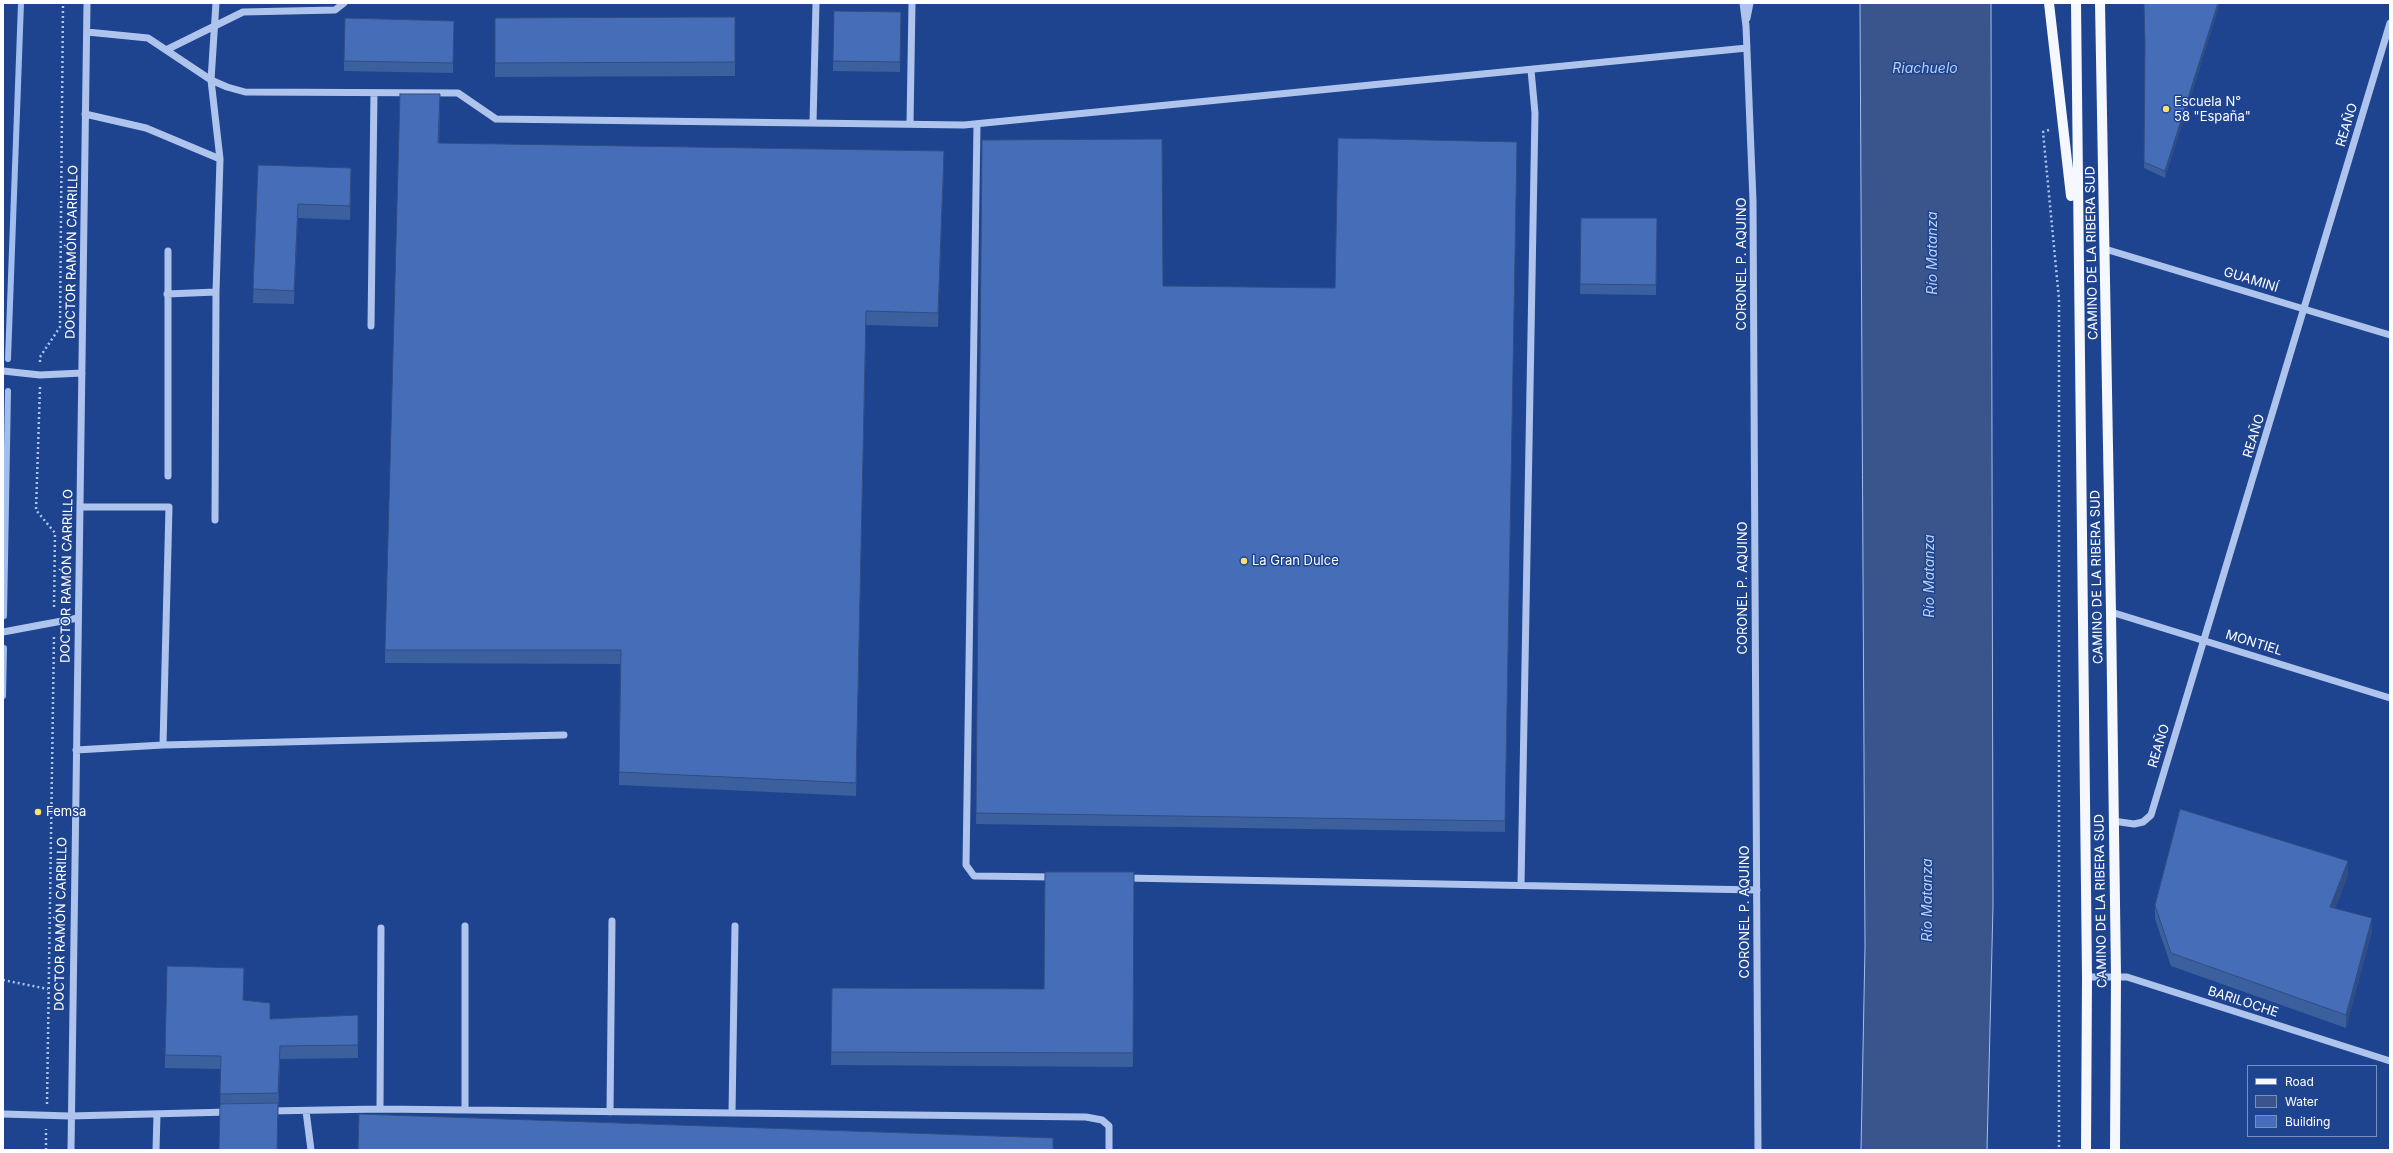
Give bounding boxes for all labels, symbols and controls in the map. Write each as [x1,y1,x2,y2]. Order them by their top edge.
water label: Riachuelo [1892,61,1958,77]
place label: Escuela N° 58 "España" [2174,94,2251,125]
street label: REAÑO [2333,101,2361,149]
marker: Escuela N° 58 "España" [2161,104,2171,114]
street label: DOCTOR RAMÓN CARRILLO [63,165,81,339]
street label: CAMINO DE LA RIBERA SUD [2083,166,2101,340]
street label: CORONEL P. AQUINO [1734,198,1750,330]
water label: Río Matanza [1925,211,1941,295]
street label: GUAMINÍ [2222,264,2280,296]
street label: REAÑO [2240,412,2268,460]
street label: DOCTOR RAMÓN CARRILLO [58,489,76,663]
street label: CAMINO DE LA RIBERA SUD [2088,490,2106,664]
street label: CORONEL P. AQUINO [1735,522,1751,654]
water label: Río Matanza [1922,534,1938,618]
place label: La Gran Dulce [1252,553,1339,569]
marker: La Gran Dulce [1239,556,1249,566]
street label: MONTIEL [2224,627,2284,659]
street label: REAÑO [2145,722,2173,770]
place label: Femsa [46,804,86,820]
marker: Femsa [33,807,43,817]
street label: CAMINO DE LA RIBERA SUD [2092,814,2110,988]
street label: DOCTOR RAMÓN CARRILLO [52,837,70,1011]
street label: CORONEL P. AQUINO [1737,846,1753,978]
water label: Río Matanza [1920,858,1936,942]
street label: BARILOCHE [2206,983,2280,1021]
legend [2247,1065,2377,1137]
text: Road [2285,1074,2314,1089]
text: Water [2285,1094,2318,1109]
text: Building [2285,1114,2330,1129]

